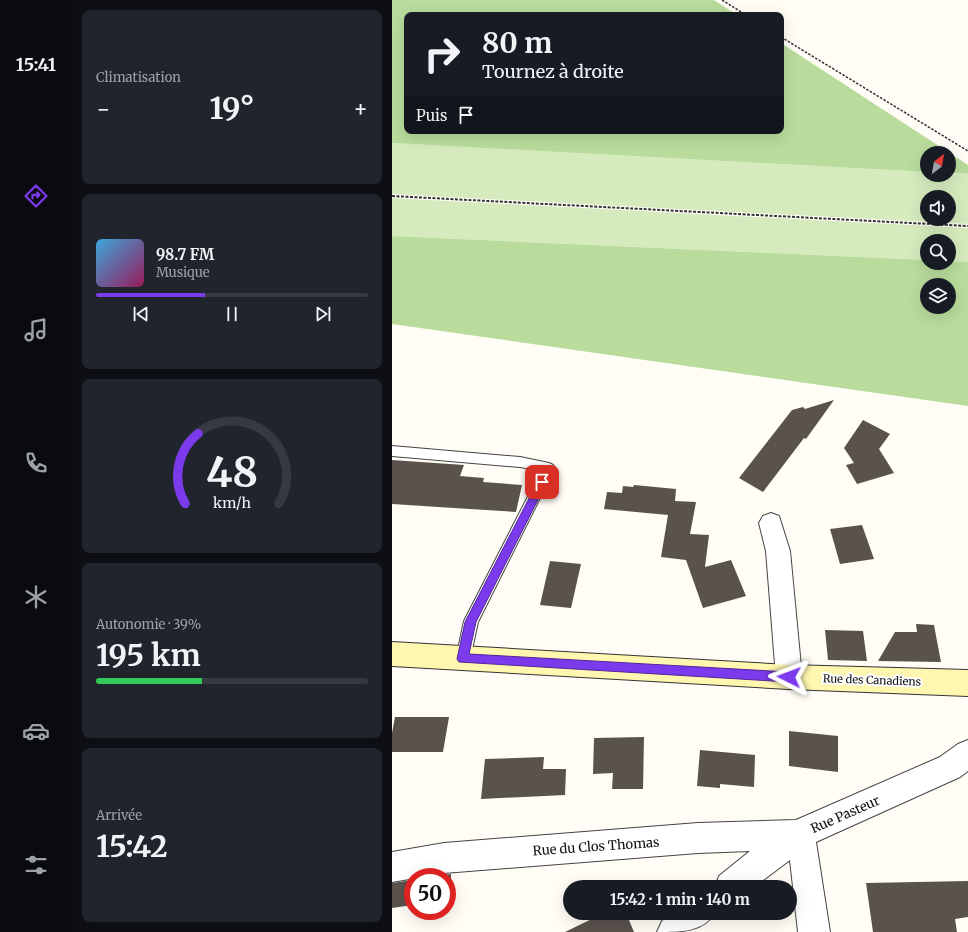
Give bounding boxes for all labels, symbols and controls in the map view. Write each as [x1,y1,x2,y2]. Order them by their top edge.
text: 80 m [482,25,553,61]
icon: right [416,28,468,80]
text: 15:41 [16,53,56,76]
text: Tournez à droite [482,60,624,83]
text: Climatisation [96,69,181,86]
text: 19° [210,89,255,127]
text: − [96,95,111,123]
text: + [353,95,368,123]
icon: arrive [455,104,477,126]
text: Puis [416,106,447,125]
north arrow [920,146,956,182]
map controls [920,146,956,314]
icon: directions [22,182,50,210]
button: sound [920,190,956,226]
button: search [920,234,956,270]
text: 98.7 FM [156,245,214,264]
text: Musique [156,264,210,281]
button: layers [920,278,956,314]
icon: previous [130,303,152,325]
icon: pause [221,303,243,325]
icon: next [312,303,334,325]
icon: music [22,316,50,344]
text: 48 [206,446,258,498]
icon: phone [22,449,50,477]
pin [525,465,559,499]
icon: arrive [531,471,553,493]
text: km/h [213,494,251,512]
icon: climate [22,583,50,611]
text: Autonomie · 39% [96,616,201,633]
text: 195 km [96,636,201,674]
position arrow [768,656,810,698]
street label: Rue des Canadiens [823,671,921,689]
icon: car [22,717,50,745]
street label: Rue Pasteur [808,792,883,837]
text: Arrivée [96,807,142,824]
text: 15:42 [96,827,168,865]
street label: Rue du Clos Thomas [532,834,660,859]
icon: filters [22,851,50,879]
speed limit sign: 50 [404,868,456,920]
text: 15:42 · 1 min · 140 m [610,890,750,909]

